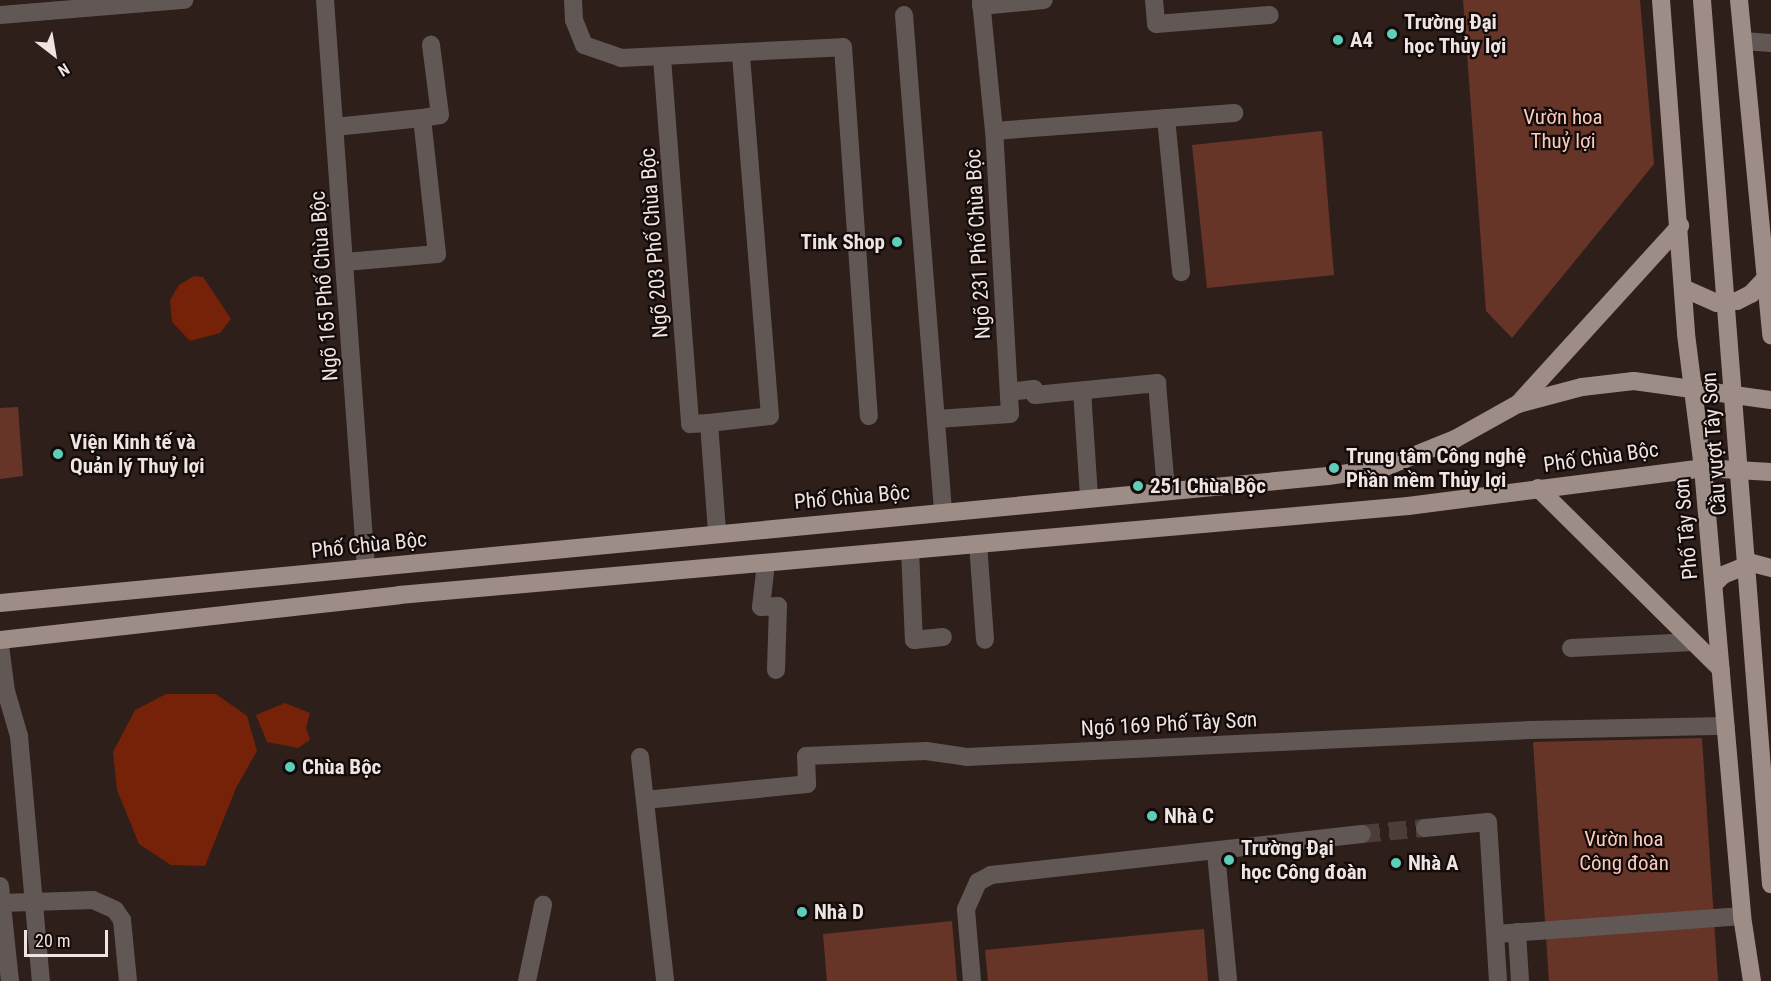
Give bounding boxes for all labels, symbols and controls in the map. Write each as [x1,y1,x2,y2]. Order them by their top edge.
place label: Trường Đại học Thủy lợi [1404,9,1507,59]
north arrow [24,24,84,84]
place label: A4 [1350,27,1373,53]
marker: Trường Đại học Thủy lợi [1385,27,1399,41]
marker: A4 [1331,33,1345,47]
text: N [54,59,73,81]
park label: Vườn hoa Thuỷ lợi [1523,104,1603,154]
street label: Ngõ 203 Phố Chùa Bộc [635,147,673,339]
street label: Ngõ 231 Phố Chùa Bộc [960,148,996,340]
street label: Ngõ 165 Phố Chùa Bộc [305,190,343,382]
place label: Tink Shop [801,229,885,255]
marker: Tink Shop [890,235,904,249]
street label: Cầu vượt Tây Sơn [1696,371,1732,517]
place label: Viện Kinh tế và Quản lý Thuỷ lợi [70,429,205,479]
street label: Phố Chùa Bộc [1542,436,1660,478]
place label: Trung tâm Công nghệ Phần mềm Thủy lợi [1346,443,1526,493]
marker: Viện Kinh tế và Quản lý Thuỷ lợi [51,447,65,461]
marker: Trung tâm Công nghệ Phần mềm Thủy lợi [1327,461,1341,475]
place label: 251 Chùa Bộc [1150,473,1266,499]
street label: Phố Tây Sơn [1669,477,1703,581]
street label: Phố Chùa Bộc [793,479,911,515]
marker: 251 Chùa Bộc [1131,479,1145,493]
street label: Phố Chùa Bộc [310,526,428,564]
street label: Ngõ 169 Phố Tây Sơn [1080,707,1258,741]
place label: Chùa Bộc [302,754,381,780]
marker: Chùa Bộc [283,760,297,774]
place label: Nhà C [1164,803,1214,829]
marker: Nhà C [1145,809,1159,823]
park label: Vườn hoa Công đoàn [1579,826,1669,876]
place label: Trường Đại học Công đoàn [1241,835,1367,885]
place label: Nhà A [1408,850,1458,876]
marker: Trường Đại học Công đoàn [1222,853,1236,867]
marker: Nhà A [1389,856,1403,870]
place label: Nhà D [814,899,864,925]
marker: Nhà D [795,905,809,919]
scale bar [27,918,111,956]
text: 20 m [35,930,70,951]

